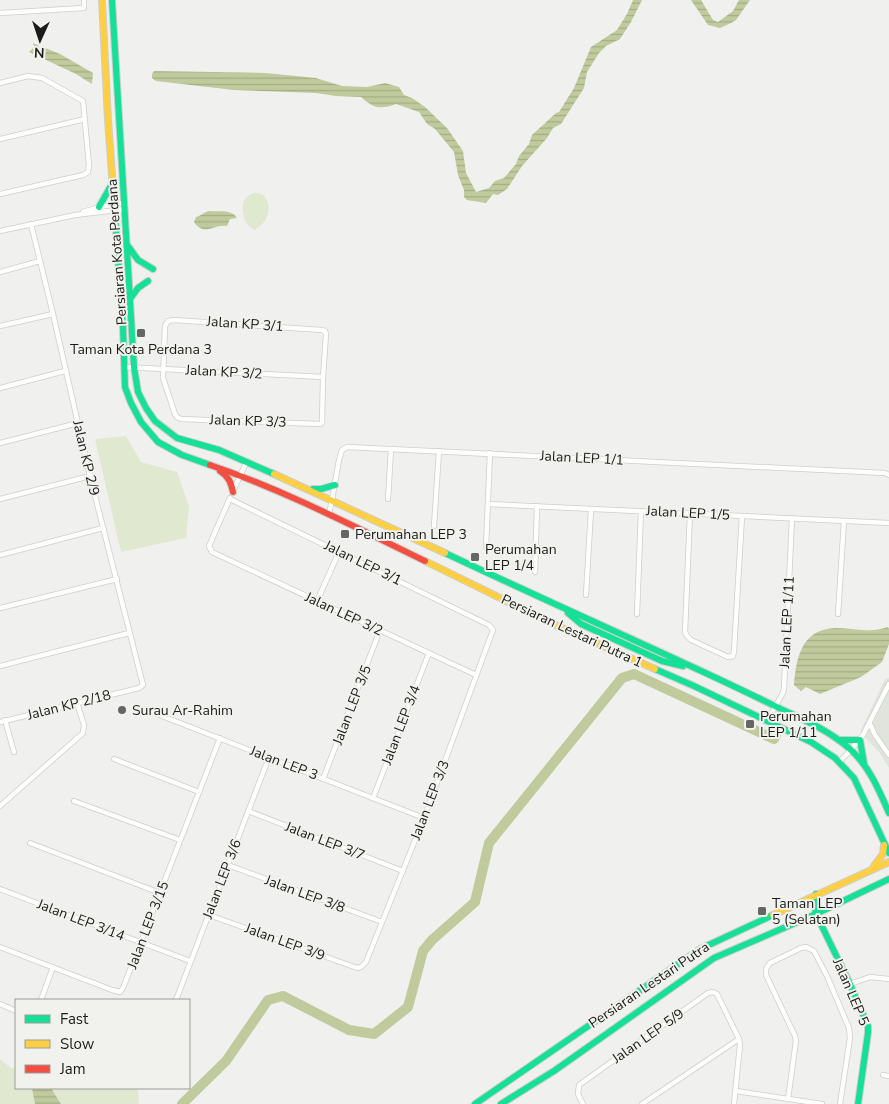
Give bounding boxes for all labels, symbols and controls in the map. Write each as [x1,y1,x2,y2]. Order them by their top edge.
north arrow [15,15,65,65]
text: N [34,43,45,62]
street label: Persiaran Kota Perdana [102,178,132,326]
street label: Jalan KP 3/1 [205,312,284,336]
marker: Taman Kota Perdana 3 [135,327,147,339]
place label: Taman Kota Perdana 3 [70,340,212,359]
street label: Jalan KP 3/2 [184,360,263,384]
street label: Jalan KP 3/3 [208,410,287,432]
street label: Jalan KP 2/9 [68,417,104,498]
street label: Jalan LEP 1/1 [539,446,624,470]
street label: Jalan LEP 1/5 [645,501,730,525]
place label: Perumahan LEP 3 [355,525,467,544]
marker: Perumahan LEP 3 [339,528,351,540]
street label: Jalan LEP 3/1 [320,536,405,590]
place label: Perumahan LEP 1/4 [485,540,557,575]
marker: Perumahan LEP 1/4 [469,551,481,563]
street label: Jalan LEP 1/11 [775,575,799,670]
street label: Jalan LEP 3/2 [301,587,386,640]
street label: Persiaran Lestari Putra 1 [498,590,646,672]
street label: Jalan LEP 3/5 [328,662,376,749]
street label: Jalan LEP 3/4 [377,682,425,769]
street label: Jalan KP 2/18 [24,685,113,725]
place label: Surau Ar-Rahim [132,701,233,720]
marker: Surau Ar-Rahim [116,704,128,716]
place label: Perumahan LEP 1/11 [760,707,832,742]
marker: Perumahan LEP 1/11 [744,718,756,730]
street label: Jalan LEP 3 [246,741,321,785]
street label: Jalan LEP 3/3 [406,757,454,844]
street label: Jalan LEP 3/7 [281,817,368,865]
street label: Jalan LEP 3/6 [198,836,246,923]
street label: Jalan LEP 3/8 [261,870,348,917]
street label: Jalan LEP 3/15 [122,878,173,973]
street label: Jalan LEP 3/14 [33,894,128,945]
place label: Taman LEP 5 (Selatan) [772,894,842,929]
marker: Taman LEP 5 (Selatan) [756,905,768,917]
street label: Jalan LEP 3/9 [241,918,328,965]
street label: Persiaran Lestari Putra [585,937,713,1033]
street label: Jalan LEP 5 [828,954,874,1029]
legend [15,999,190,1089]
street label: Jalan LEP 5/9 [607,1004,688,1068]
text: Fast [60,1009,89,1029]
text: Slow [60,1034,95,1054]
text: Jam [59,1059,86,1079]

